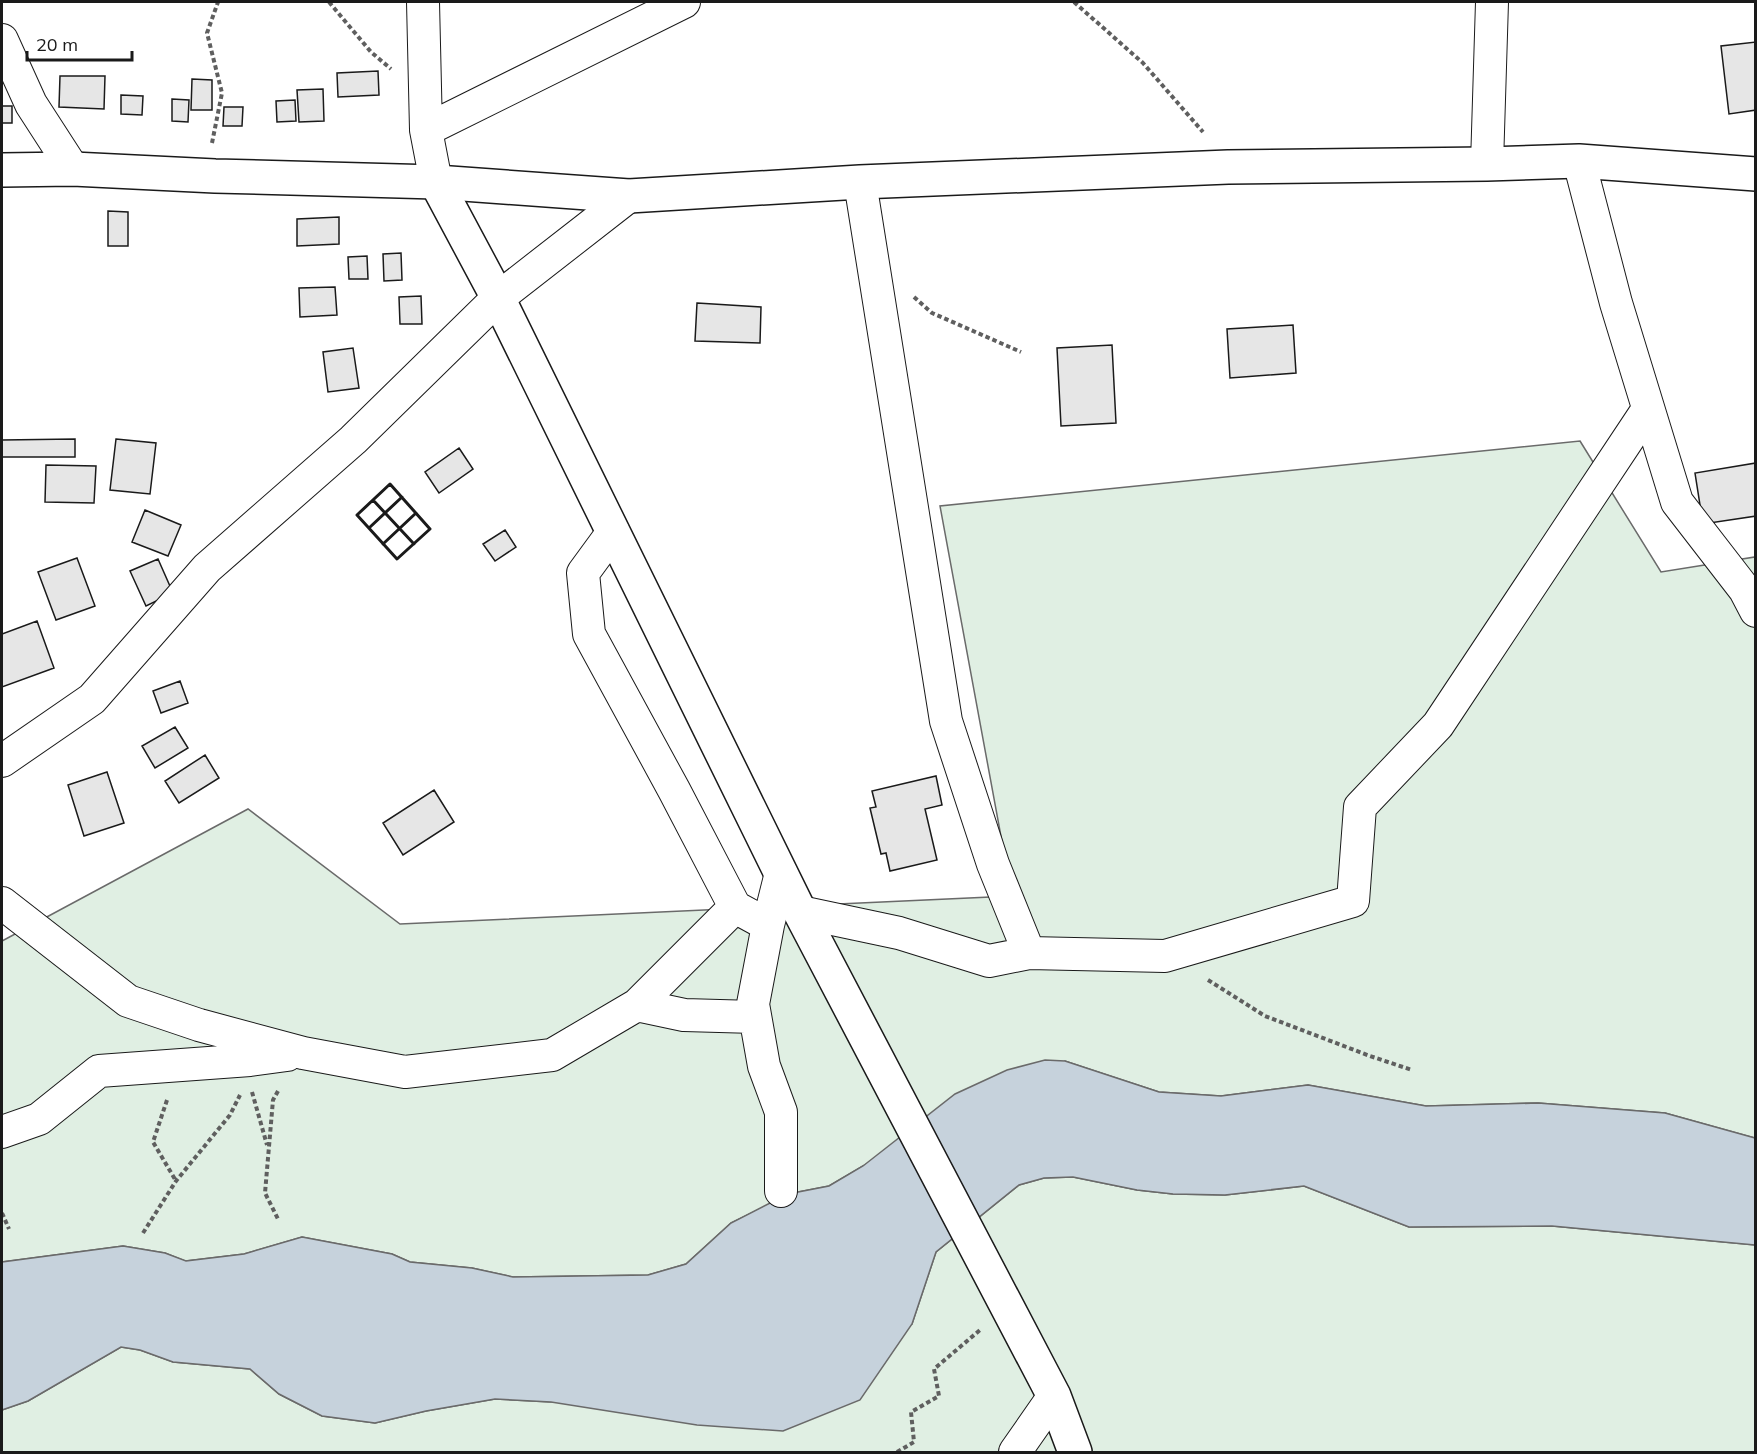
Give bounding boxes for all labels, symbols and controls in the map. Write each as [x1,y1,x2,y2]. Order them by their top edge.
scale bar [27,24,132,62]
text: 20 m [36,33,78,56]

